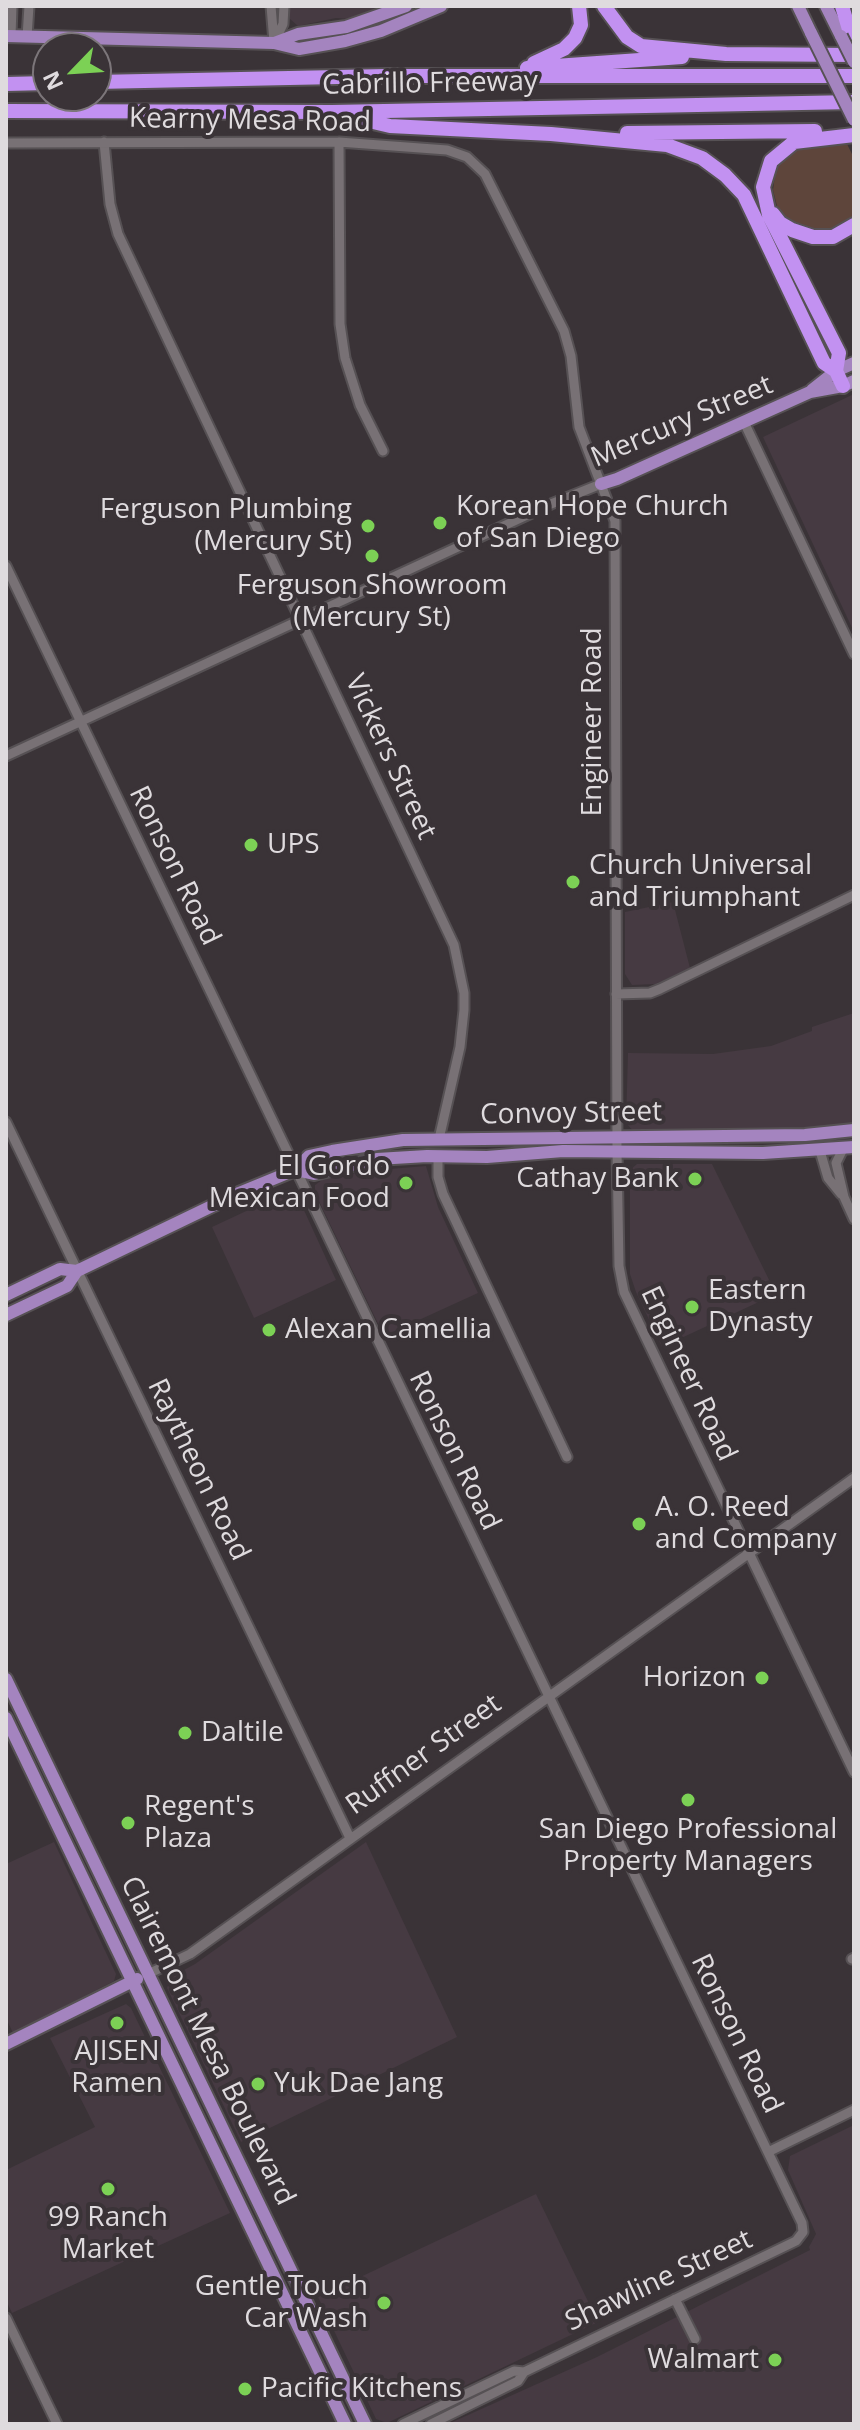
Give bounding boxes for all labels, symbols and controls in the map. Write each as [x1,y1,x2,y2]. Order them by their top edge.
north arrow [32,32,112,112]
street label: Cabrillo Freeway [322,65,538,103]
text: N [35,67,69,96]
street label: Kearny Mesa Road [129,102,371,140]
street label: Mercury Street [586,369,778,475]
place label: Korean Hope Church of San Diego [456,490,729,556]
place label: Ferguson Plumbing (Mercury St) [100,493,352,559]
marker: Korean Hope Church of San Diego [431,514,449,532]
marker: Ferguson Plumbing (Mercury St) [359,517,377,535]
marker: Ferguson Showroom (Mercury St) [363,547,381,565]
place label: Ferguson Showroom (Mercury St) [237,569,507,635]
street label: Engineer Road [576,627,610,817]
street label: Vickers Street [337,669,443,845]
street label: Ronson Road [121,781,227,951]
place label: UPS [267,828,320,862]
marker: UPS [242,836,260,854]
place label: Church Universal and Triumphant [589,849,812,915]
marker: Church Universal and Triumphant [564,873,582,891]
street label: Convoy Street [480,1096,662,1132]
place label: El Gordo Mexican Food [209,1150,390,1216]
place label: Cathay Bank [516,1162,679,1196]
marker: Cathay Bank [686,1170,704,1188]
marker: El Gordo Mexican Food [397,1174,415,1192]
place label: Eastern Dynasty [708,1274,812,1340]
street label: Engineer Road [633,1281,743,1467]
marker: Eastern Dynasty [683,1298,701,1316]
place label: Alexan Camellia [285,1313,492,1347]
marker: Alexan Camellia [260,1321,278,1339]
street label: Ronson Road [401,1366,507,1536]
street label: Raytheon Road [140,1374,256,1566]
place label: A. O. Reed and Company [655,1491,836,1557]
marker: A. O. Reed and Company [630,1515,648,1533]
place label: Horizon [643,1661,746,1695]
marker: Horizon [753,1669,771,1687]
street label: Ruffner Street [340,1688,508,1822]
place label: Daltile [201,1716,284,1750]
marker: Daltile [176,1724,194,1742]
place label: Regent's Plaza [144,1790,255,1856]
marker: San Diego Professional Property Managers [679,1791,697,1809]
place label: San Diego Professional Property Managers [539,1813,837,1879]
marker: Regent's Plaza [119,1814,137,1832]
street label: Clairemont Mesa Boulevard [113,1871,301,2211]
street label: Ronson Road [683,1949,789,2119]
marker: AJISEN Ramen [108,2014,126,2032]
place label: AJISEN Ramen [71,2035,163,2101]
place label: Yuk Dae Jang [274,2067,443,2101]
marker: Yuk Dae Jang [249,2075,267,2093]
marker: 99 Ranch Market [99,2180,117,2198]
place label: 99 Ranch Market [48,2201,168,2267]
street label: Shawline Street [560,2223,758,2339]
place label: Gentle Touch Car Wash [195,2270,368,2336]
marker: Gentle Touch Car Wash [375,2294,393,2312]
place label: Walmart [648,2343,759,2377]
marker: Walmart [766,2351,784,2369]
place label: Pacific Kitchens [261,2372,462,2406]
marker: Pacific Kitchens [236,2380,254,2398]

